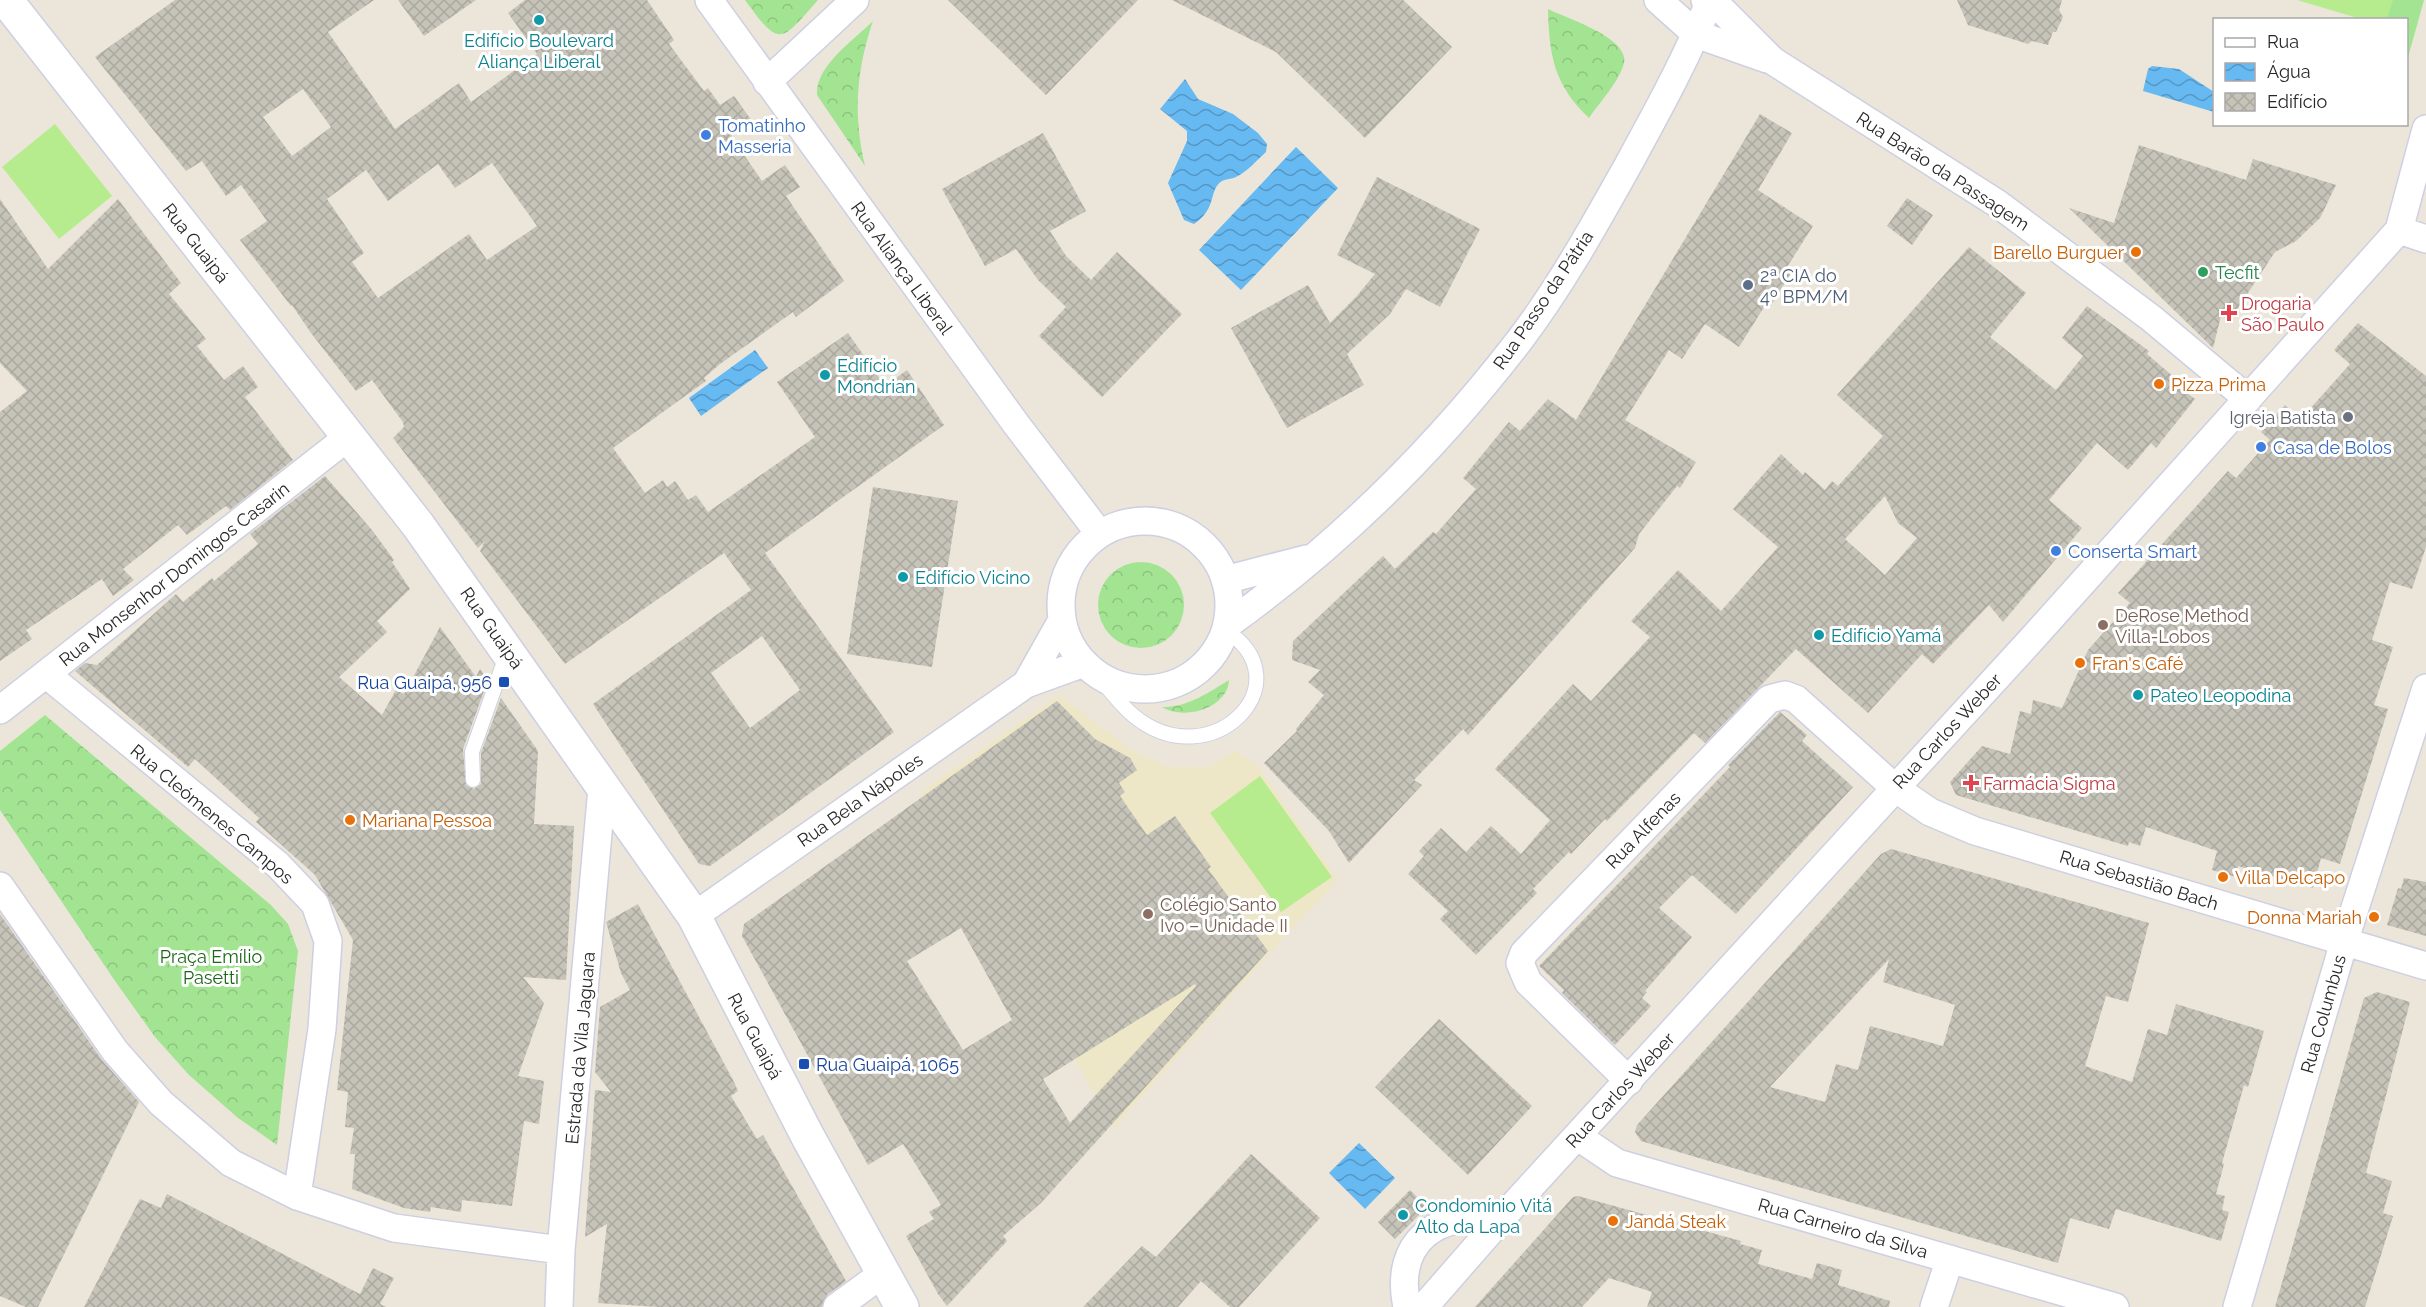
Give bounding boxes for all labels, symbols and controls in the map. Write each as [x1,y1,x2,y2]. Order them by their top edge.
marker: Edifício Boulevard Aliança Liberal [532,13,546,27]
legend [2213,18,2408,126]
place label: Edifício Boulevard Aliança Liberal [464,30,614,72]
text: Rua [2267,31,2299,52]
text: Água [2267,60,2311,82]
text: Edifício [2267,91,2327,112]
street label: Rua Barão da Passagem [1853,107,2033,235]
place label: Tomatinho Masseria [718,115,806,157]
marker: Tomatinho Masseria [699,128,713,142]
street label: Rua Aliança Liberal [847,198,957,338]
street label: Rua Guaipá [159,199,233,287]
street label: Rua Passo da Pátria [1489,227,1597,373]
place label: Barello Burguer [1993,242,2125,263]
marker: Barello Burguer [2129,245,2143,259]
place label: Tecfit [2215,262,2260,283]
place label: 2ª CIA do 4º BPM/M [1760,265,1848,307]
marker: Tecfit [2196,265,2210,279]
marker: 2ª CIA do 4º BPM/M [1741,278,1755,292]
place label: Drogaria São Paulo [2241,293,2325,335]
marker: Drogaria São Paulo [2222,306,2236,320]
place label: Edifício Mondrian [837,355,916,397]
marker: Edifício Mondrian [818,368,832,382]
place label: Pizza Prima [2171,374,2266,395]
marker: Pizza Prima [2152,377,2166,391]
place label: Igreja Batista [2229,407,2336,428]
marker: Igreja Batista [2341,410,2355,424]
place label: Casa de Bolos [2273,437,2392,458]
marker: Casa de Bolos [2254,440,2268,454]
street label: Rua Monsenhor Domingos Casarin [55,478,293,670]
place label: Conserta Smart [2068,541,2197,562]
marker: Conserta Smart [2049,544,2063,558]
place label: Edifício Vicino [915,567,1031,588]
marker: Edifício Vicino [896,570,910,584]
street label: Rua Guaipá [456,583,528,673]
place label: DeRose Method Villa-Lobos [2115,605,2249,647]
marker: DeRose Method Villa-Lobos [2096,618,2110,632]
place label: Edifício Yamá [1831,625,1941,646]
marker: Edifício Yamá [1812,628,1826,642]
place label: Fran's Café [2092,653,2184,674]
marker: Fran's Café [2073,656,2087,670]
street label: Rua Carlos Weber [1888,669,2006,793]
place label: Rua Guaipá, 956 [357,672,492,693]
marker: Rua Guaipá, 956 [497,675,511,689]
place label: Pateo Leopodina [2150,685,2291,706]
marker: Pateo Leopodina [2131,688,2145,702]
street label: Rua Cleómenes Campos [126,740,298,888]
street label: Rua Bela Nápoles [793,749,927,851]
place label: Farmácia Sigma [1983,773,2115,794]
marker: Farmácia Sigma [1964,776,1978,790]
street label: Rua Alfenas [1601,787,1685,873]
place label: Mariana Pessoa [362,810,492,831]
marker: Mariana Pessoa [343,813,357,827]
street label: Rua Sebastião Bach [2057,846,2221,914]
place label: Villa Delcapo [2235,867,2345,888]
marker: Villa Delcapo [2216,870,2230,884]
place label: Colégio Santo Ivo – Unidade II [1160,894,1288,936]
marker: Colégio Santo Ivo – Unidade II [1141,907,1155,921]
place label: Donna Mariah [2247,907,2362,928]
marker: Donna Mariah [2367,910,2381,924]
park label: Praça Emílio Pasetti [160,946,263,988]
street label: Estrada da Vila Jaguara [561,951,599,1145]
street label: Rua Columbus [2296,952,2350,1076]
street label: Rua Guaipá [723,989,787,1083]
street label: Rua Carlos Weber [1561,1028,1679,1152]
place label: Rua Guaipá, 1065 [816,1054,959,1075]
marker: Rua Guaipá, 1065 [797,1057,811,1071]
street label: Rua Carneiro da Silva [1756,1194,1930,1262]
place label: Condomínio Vitá Alto da Lapa [1415,1195,1552,1237]
marker: Condomínio Vitá Alto da Lapa [1396,1208,1410,1222]
place label: Jandá Steak [1625,1211,1726,1232]
marker: Jandá Steak [1606,1214,1620,1228]

